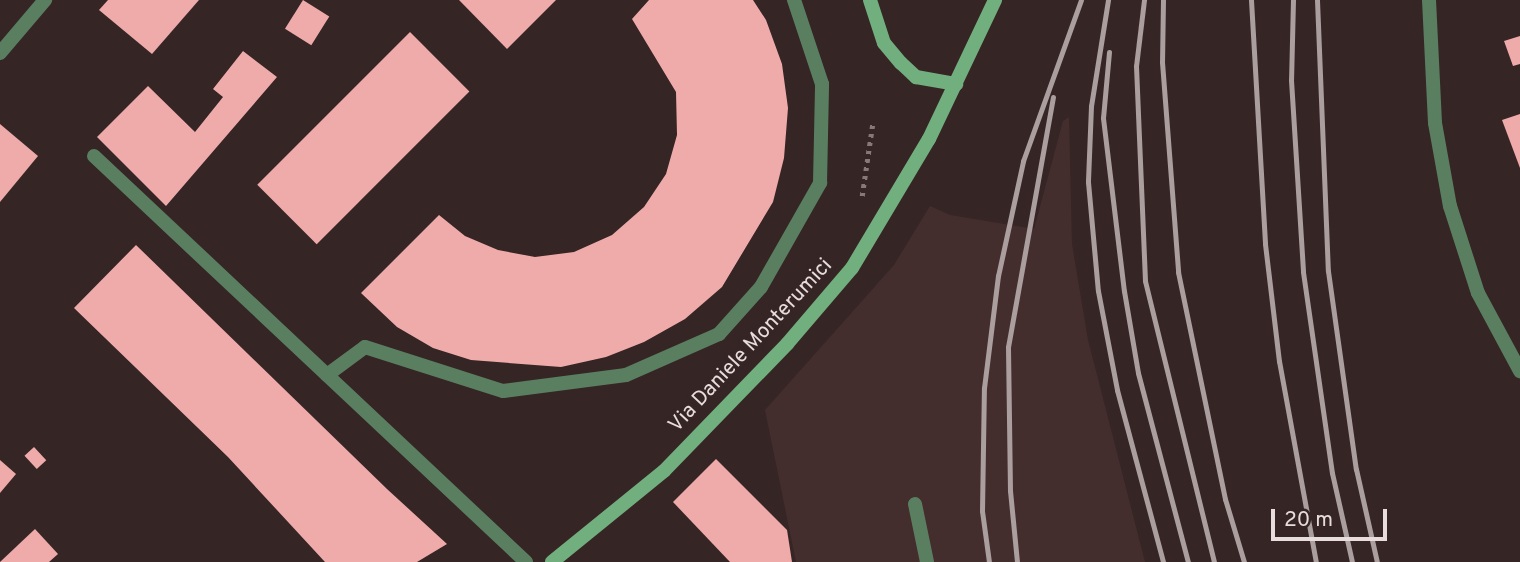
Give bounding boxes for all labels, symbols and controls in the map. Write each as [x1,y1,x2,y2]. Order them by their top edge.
street label: Via Daniele Monterumici [664,254,838,438]
scale bar [1275,496,1390,540]
text: 20 m [1284,507,1333,534]

